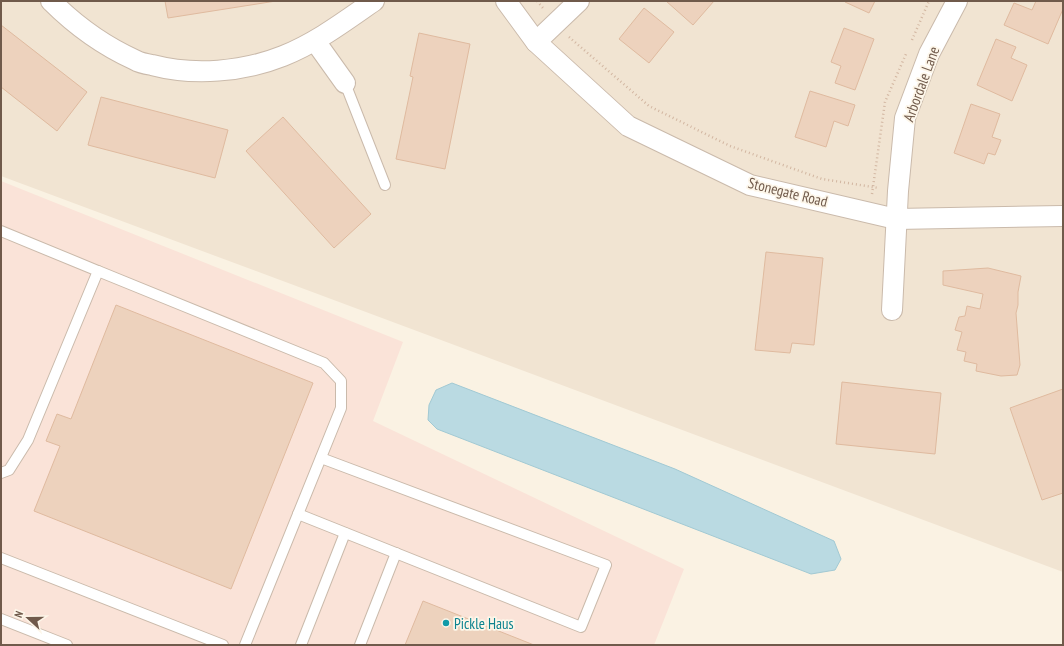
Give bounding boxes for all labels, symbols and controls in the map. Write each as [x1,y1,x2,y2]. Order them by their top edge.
street label: Arbordale Lane [899,44,943,124]
street label: Stonegate Road [746,173,830,211]
north arrow [8,598,48,638]
text: N [11,609,26,620]
place label: Pickle Haus [454,614,514,633]
marker: Pickle Haus [441,618,451,628]

